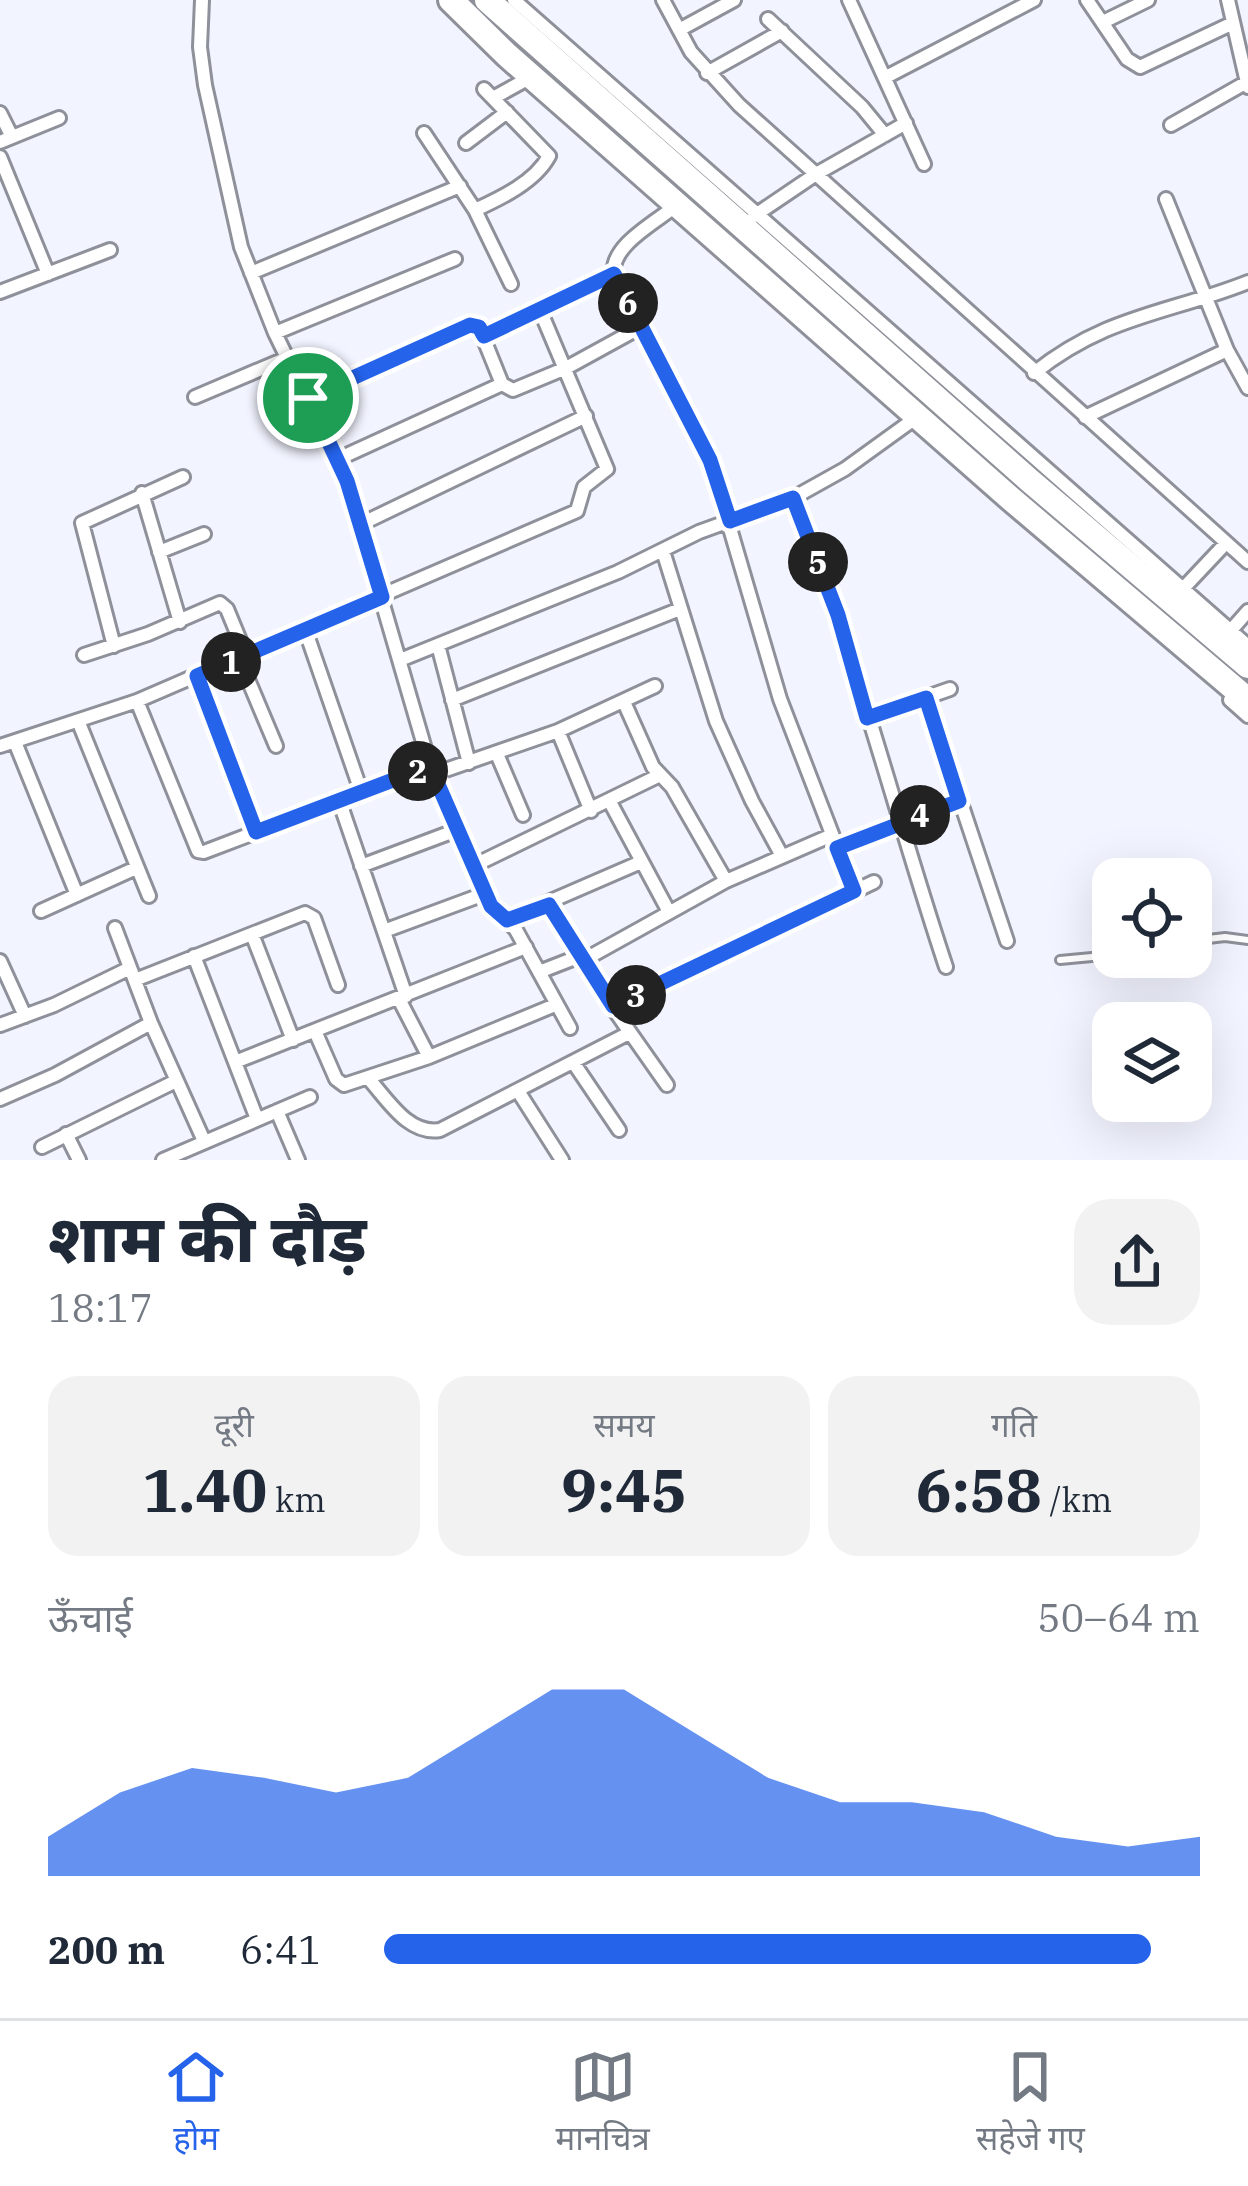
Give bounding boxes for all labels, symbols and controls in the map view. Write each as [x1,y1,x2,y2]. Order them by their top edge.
pin: 6 [598,273,658,333]
text: 6 [618,281,638,324]
pin [257,347,359,449]
icon: arrive [275,365,341,431]
pin: 5 [788,532,848,592]
text: 5 [808,540,828,583]
pin: 1 [201,632,261,692]
text: 1 [221,640,241,683]
pin: 2 [388,741,448,801]
text: 2 [408,749,428,792]
pin: 4 [890,785,950,845]
text: 4 [910,793,930,836]
map controls [1092,858,1212,1122]
button: locate [1092,858,1212,978]
pin: 3 [606,965,666,1025]
text: 3 [626,973,646,1016]
button: layers [1092,1002,1212,1122]
text: शाम की दौड़ [48,1194,367,1280]
button: share [1074,1199,1200,1325]
text: 18:17 [48,1282,153,1333]
text: दूरी [214,1403,254,1446]
text: समय [593,1403,655,1446]
text: गति [991,1403,1037,1446]
text: 1.40 [142,1450,267,1529]
text: 9:45 [561,1450,687,1529]
text: 6:58 [916,1450,1042,1529]
text: km [267,1478,326,1521]
text: /km [1042,1478,1112,1521]
text: ऊँचाई [48,1592,133,1643]
text: 50–64 m [1037,1592,1200,1643]
text: 200 m [48,1924,165,1975]
text: 6:41 [240,1924,321,1975]
tab: होम [163,2044,229,2163]
tab: मानचित्र [555,2044,650,2163]
tab: सहेजे गए [976,2044,1085,2163]

